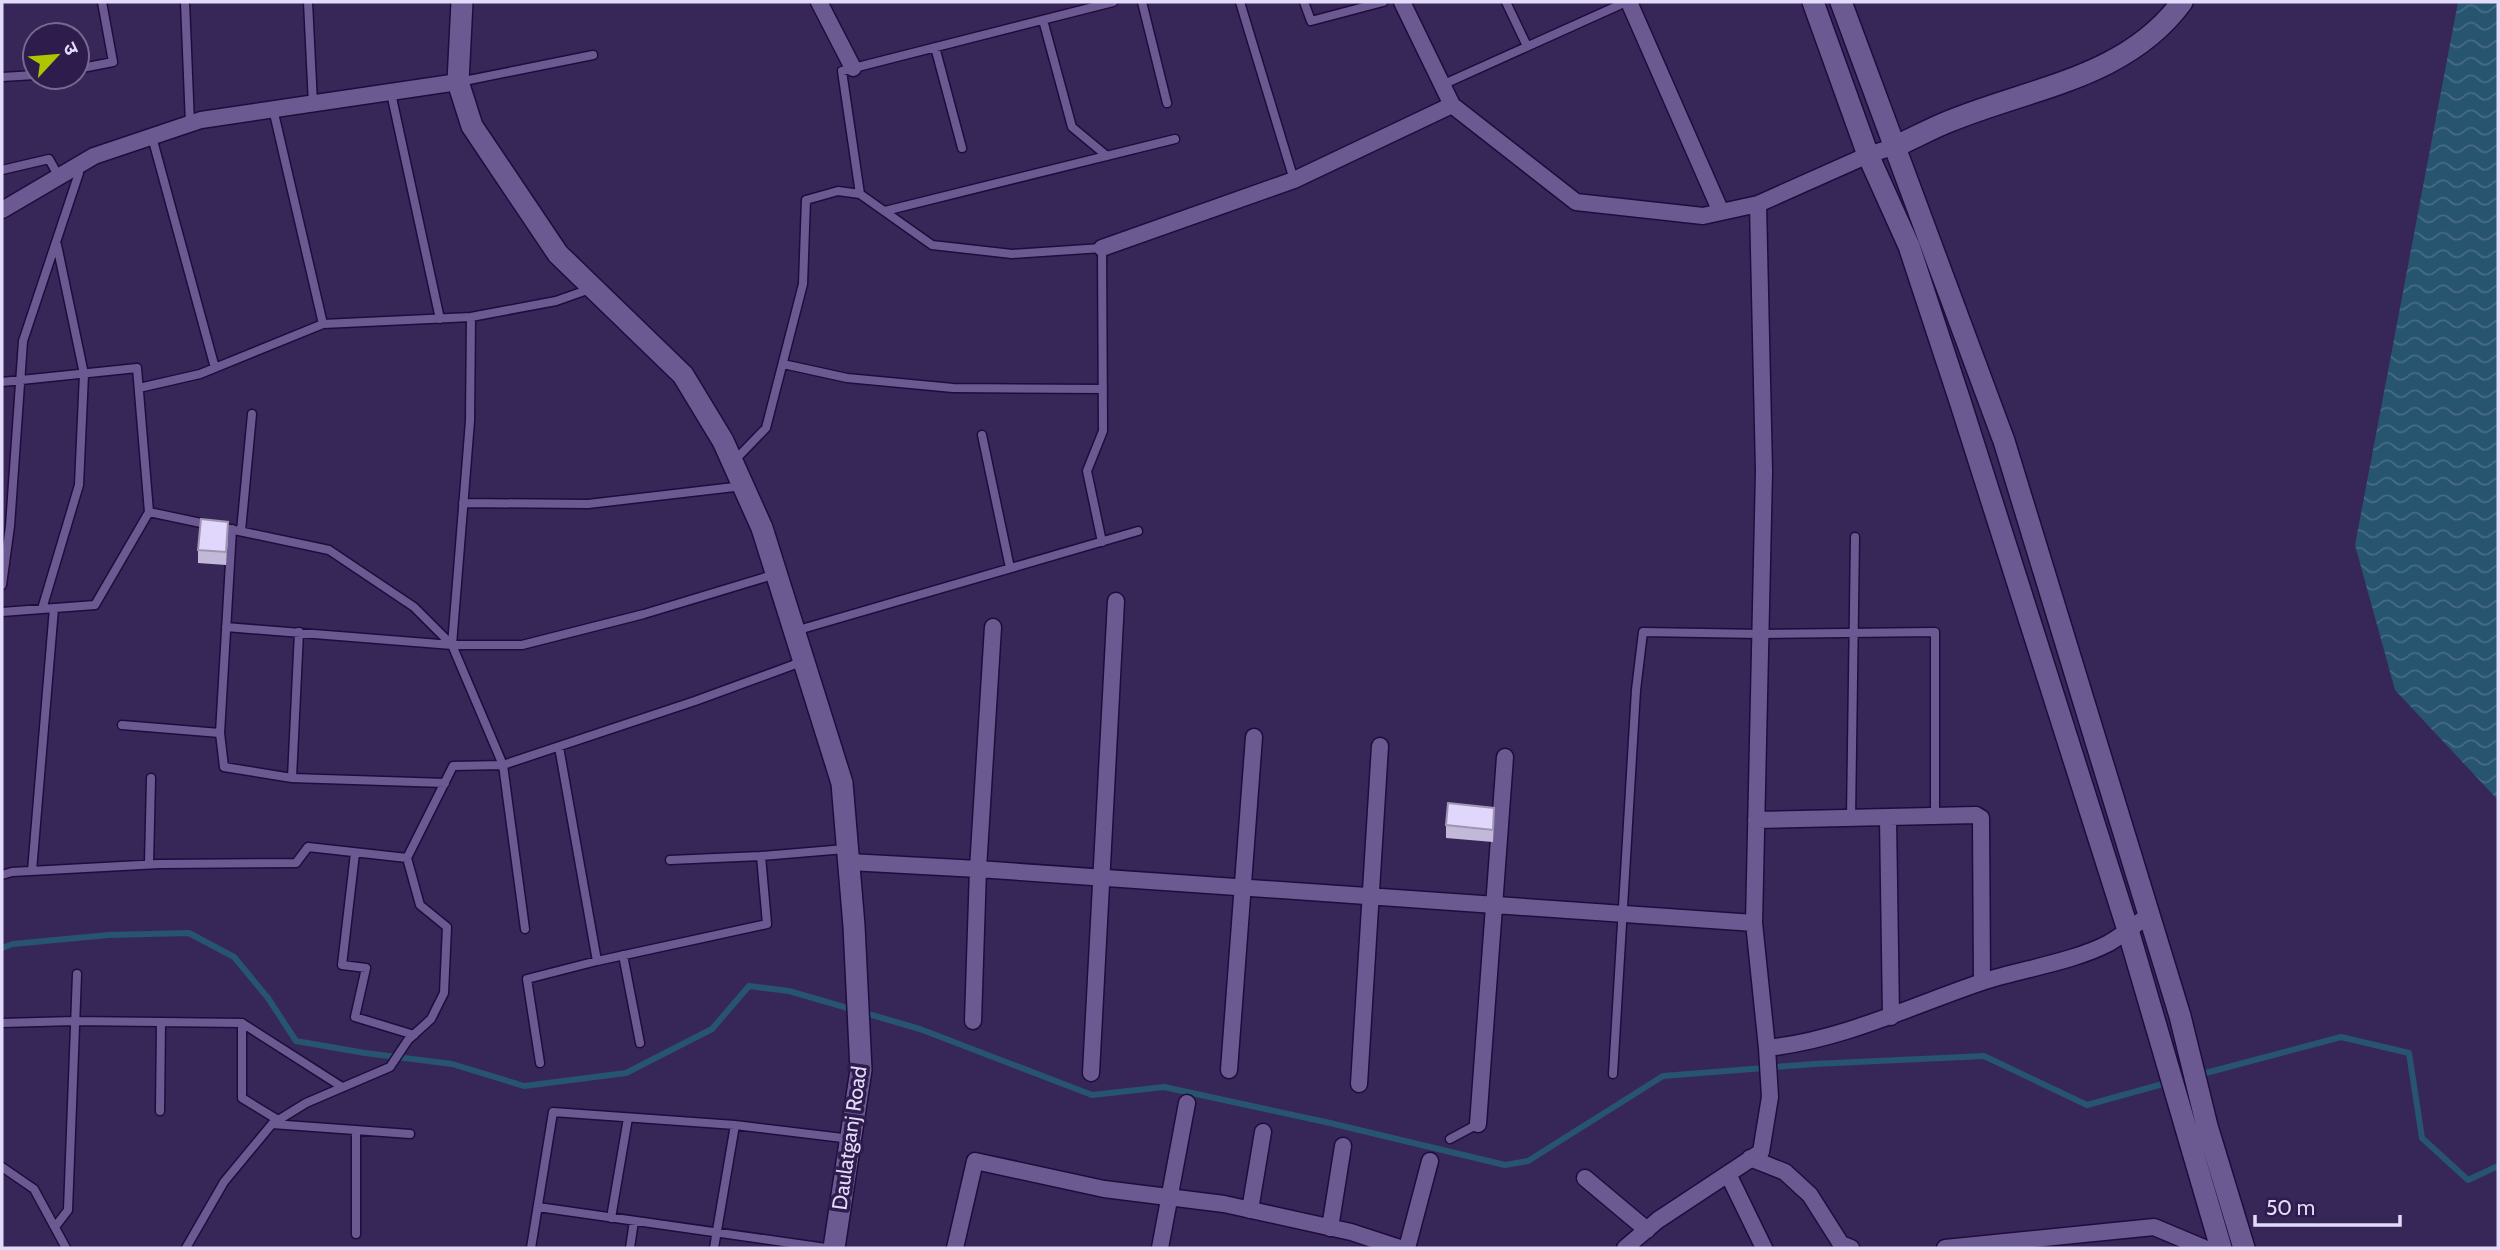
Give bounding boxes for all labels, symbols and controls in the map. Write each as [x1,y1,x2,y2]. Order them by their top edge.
north arrow [21,21,91,91]
text: उ [58,39,84,60]
street label: Daulatganj Road [827,1064,872,1212]
scale bar [2255,1184,2400,1228]
text: 50 m [2266,1195,2315,1220]

